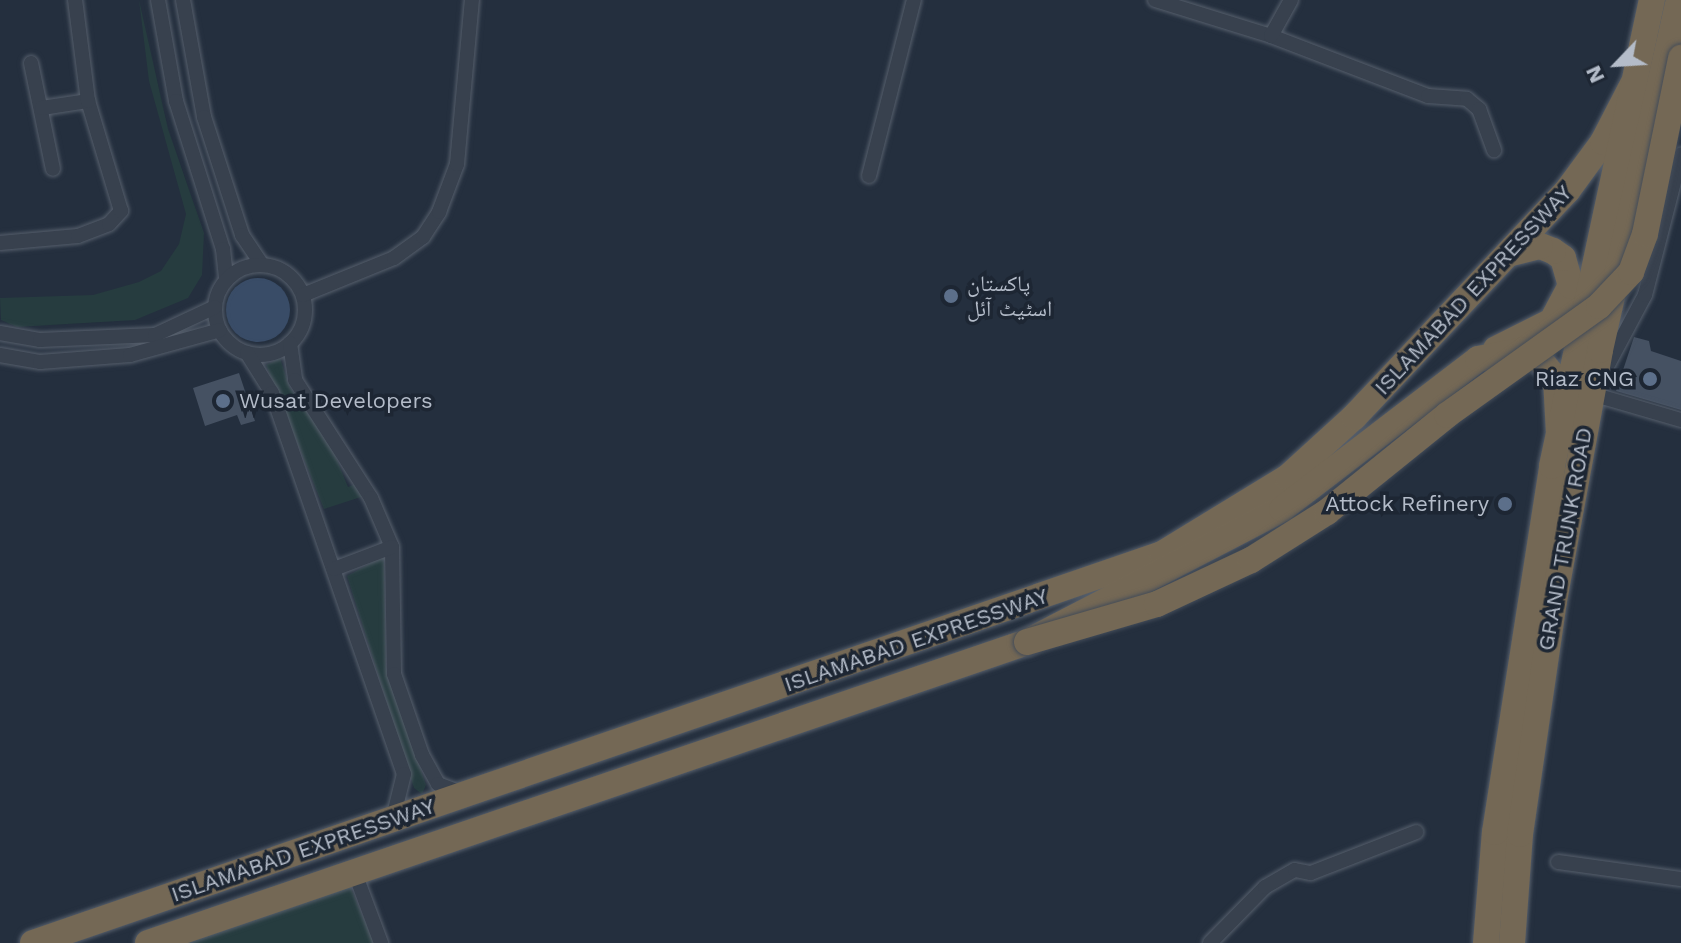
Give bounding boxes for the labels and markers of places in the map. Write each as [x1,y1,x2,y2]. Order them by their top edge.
place label: پاکستان اسٹیٹ آئل [967,270,1052,322]
marker: پاکستان اسٹیٹ آئل [942,287,960,305]
place label: Riaz CNG [1535,366,1634,392]
marker: Riaz CNG [1641,370,1659,388]
place label: Wusat Developers [239,388,433,414]
marker: Wusat Developers [214,392,232,410]
place label: Attock Refinery [1325,491,1489,517]
marker: Attock Refinery [1496,495,1514,513]

